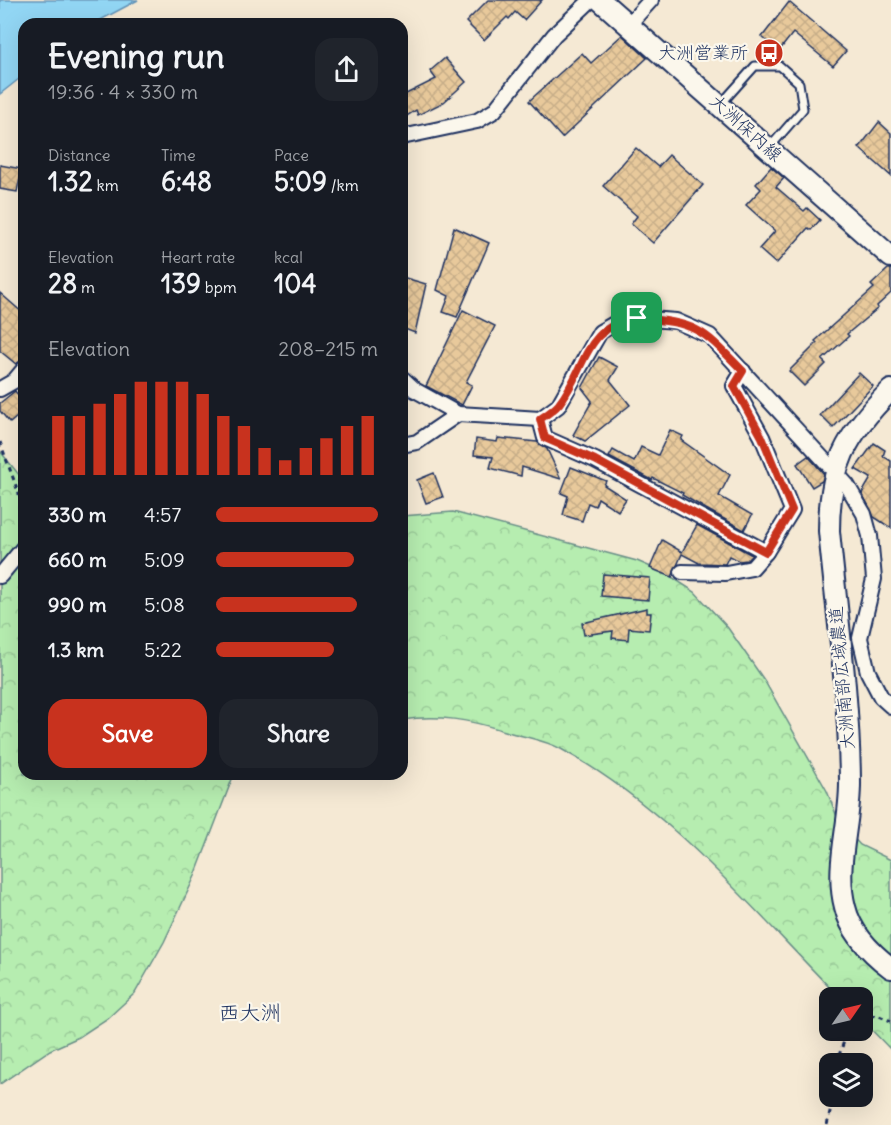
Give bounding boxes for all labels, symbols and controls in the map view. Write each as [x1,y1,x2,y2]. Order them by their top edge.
text: Evening run [48,35,224,77]
bus stop icon: 大洲営業所 [753,37,785,69]
button: share [315,38,378,101]
place label: 大洲営業所 [658,41,748,64]
text: 19:36 · 4 × 330 m [48,79,198,104]
street label: 大洲保内線 [705,89,787,166]
text: Distance [48,145,110,165]
text: Time [161,145,196,165]
text: Pace [274,145,309,165]
text: 1.32 [48,165,93,198]
text: 6:48 [161,165,212,198]
text: 5:09 [274,165,327,198]
text: km [93,175,119,195]
text: /km [327,175,359,195]
text: Elevation [48,247,114,267]
text: Heart rate [161,247,235,267]
text: kcal [274,247,303,267]
text: 28 [48,267,77,300]
text: 139 [161,267,201,300]
text: 104 [274,267,316,300]
text: m [77,277,95,297]
text: bpm [201,277,237,297]
pin [611,292,662,343]
icon: arrive [620,301,653,334]
text: Elevation [48,336,130,361]
text: 208–215 m [278,336,378,361]
text: 330 m [48,502,106,527]
text: 4:57 [144,502,181,527]
text: 660 m [48,547,107,572]
text: 5:09 [144,547,185,572]
text: 990 m [48,592,106,617]
text: 5:08 [144,592,185,617]
street label: 大洲南部広域農道 [824,605,859,751]
text: 1.3 km [48,637,104,662]
text: 5:22 [144,637,182,662]
button: Save [48,699,207,768]
button: Share [219,699,378,768]
north arrow [819,987,873,1041]
map controls [819,987,873,1107]
district label: 西大洲 [219,999,282,1026]
button: layers [819,1053,873,1107]

